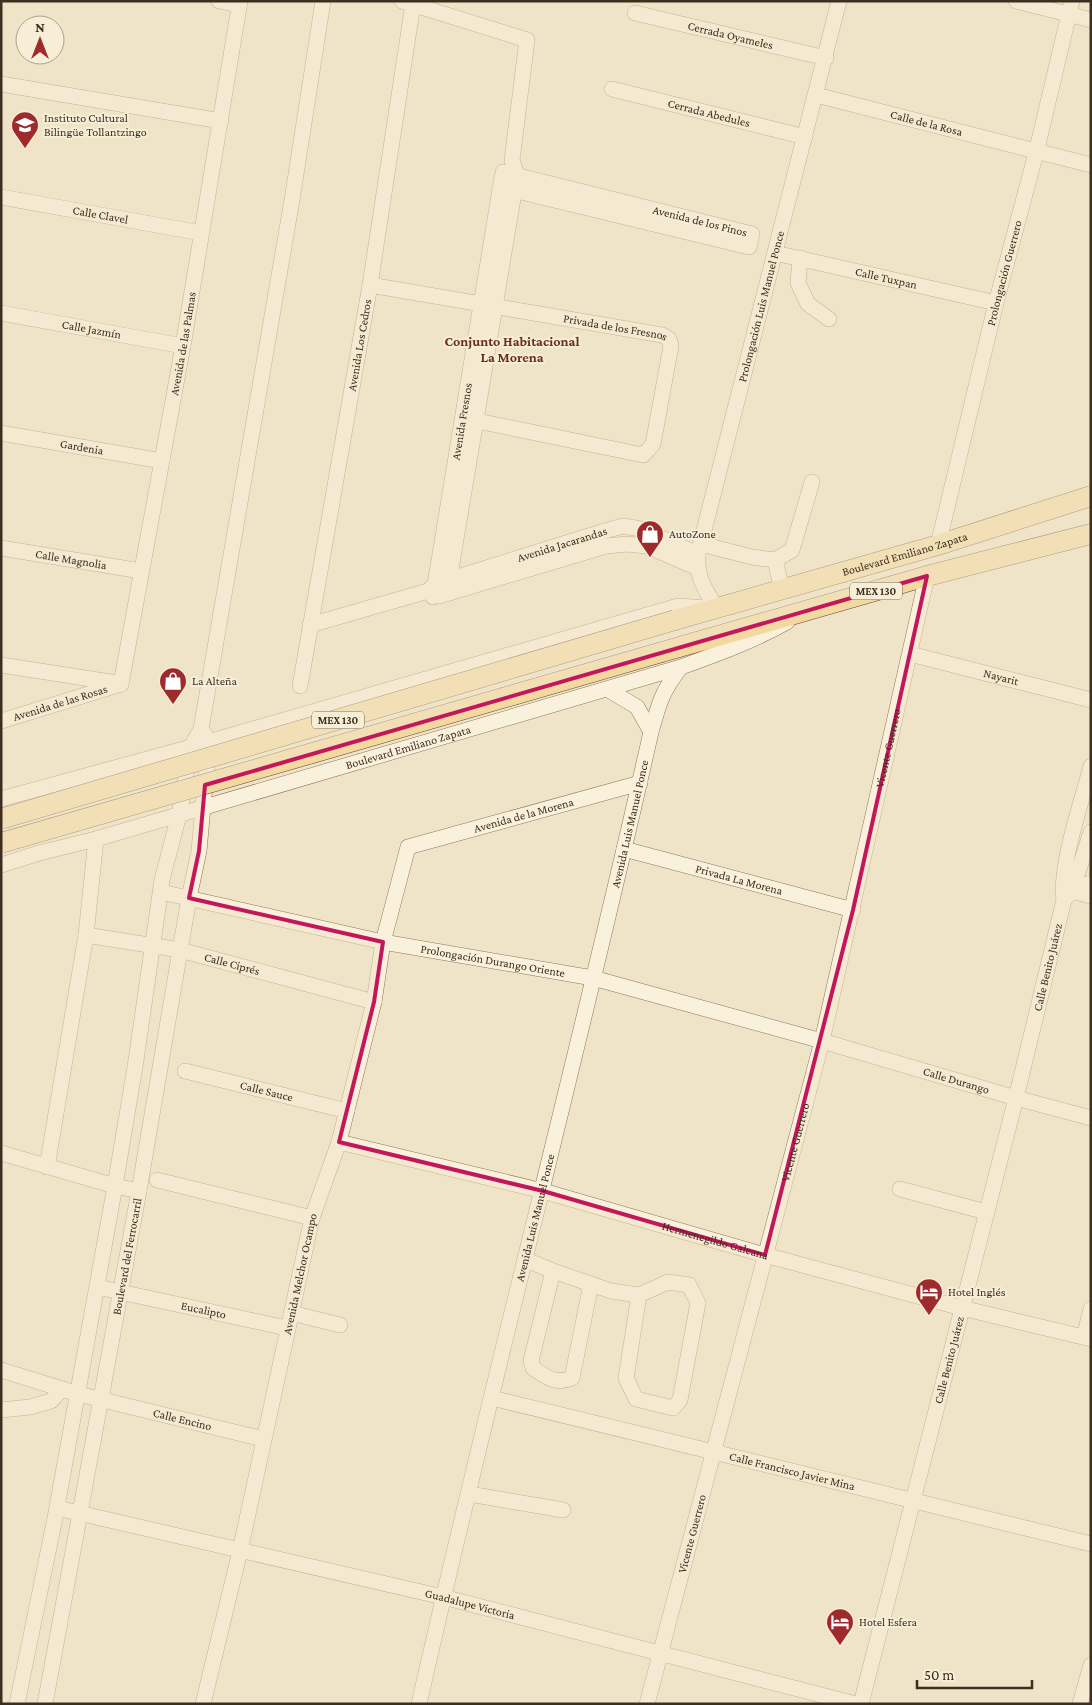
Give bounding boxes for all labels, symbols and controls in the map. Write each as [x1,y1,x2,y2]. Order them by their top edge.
north arrow [15,15,65,65]
text: N [35,19,45,35]
street label: Cerrada Oyameles [686,19,775,52]
street label: Cerrada Abedules [666,96,752,130]
street label: Calle de la Rosa [889,107,964,139]
school or university icon: Instituto Cultural Bilingüe Tollantzingo [10,110,40,149]
place label: Instituto Cultural Bilingüe Tollantzingo [44,111,147,139]
street label: Avenida de los Pinos [651,202,749,240]
street label: Calle Clavel [72,203,129,227]
street label: Prolongación Guerrero [984,219,1025,327]
street label: Prolongación Luis Manuel Ponce [735,229,787,384]
street label: Calle Tuxpan [854,264,919,292]
street label: Avenida de las Palmas [167,290,199,397]
street label: Avenida Los Cedros [345,298,374,392]
street label: Privada de los Fresnos [562,311,671,344]
street label: Calle Jazmín [61,317,123,342]
district label: Conjunto Habitacional La Morena [444,333,580,365]
street label: Avenida Fresnos [449,381,475,461]
street label: Gardenia [59,436,105,458]
shop icon: AutoZone [635,519,665,558]
street label: Avenida Jacarandas [516,524,609,565]
place label: AutoZone [669,527,716,541]
street label: Boulevard Emiliano Zapata [840,529,970,579]
street label: Calle Magnolia [34,547,108,572]
road number: MEX 130 [850,582,902,600]
shop icon: La Alteña [158,666,188,705]
street label: Nayarit [982,666,1021,689]
place label: La Alteña [192,674,237,688]
street label: Avenida de las Rosas [11,682,109,724]
street label: Vicente Guerrero [872,707,904,789]
road number: MEX 130 [312,712,364,728]
street label: Boulevard Emiliano Zapata [344,722,473,772]
street label: Avenida Luis Manuel Ponce [608,759,651,889]
street label: Avenida de la Morena [472,795,576,836]
street label: Privada La Morena [694,861,785,898]
street label: Calle Benito Juárez [1030,922,1065,1013]
street label: Prolongación Durango Oriente [420,942,566,980]
street label: Calle Ciprés [203,950,262,978]
street label: Calle Durango [921,1064,991,1097]
street label: Calle Sauce [239,1078,295,1104]
street label: Vicente Guerrero [778,1101,812,1183]
street label: Avenida Luis Manuel Ponce [513,1152,557,1283]
street label: Boulevard del Ferrocarril [109,1197,145,1316]
street label: Avenida Melchor Ocampo [280,1211,320,1336]
street label: Hermenegildo Galeana [660,1219,770,1263]
hotel icon: Hotel Inglés [914,1277,944,1316]
place label: Hotel Inglés [948,1285,1006,1299]
street label: Eucalipto [180,1298,227,1322]
street label: Calle Benito Juárez [931,1315,967,1405]
street label: Calle Encino [152,1405,213,1433]
street label: Calle Francisco Javier Mina [728,1449,857,1493]
street label: Vicente Guerrero [675,1493,709,1575]
street label: Guadalupe Victoria [424,1586,517,1622]
hotel icon: Hotel Esfera [825,1607,855,1646]
place label: Hotel Esfera [859,1615,917,1629]
scale bar [917,1658,1032,1690]
text: 50 m [924,1667,954,1683]

